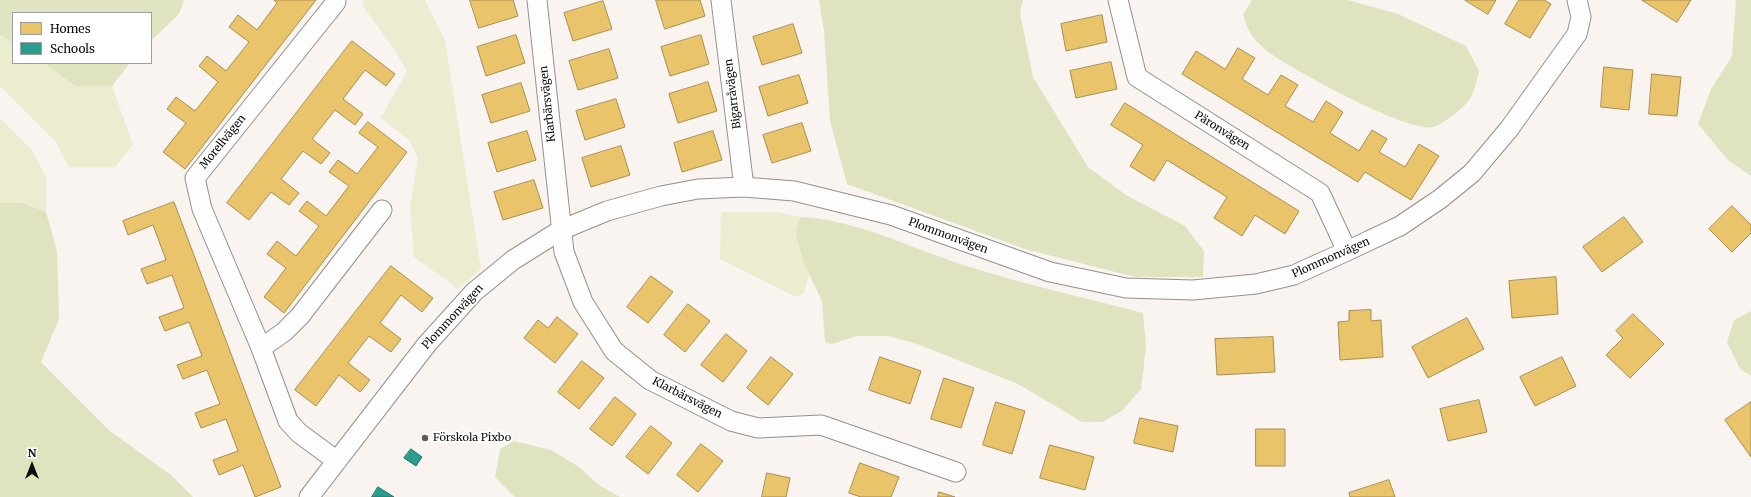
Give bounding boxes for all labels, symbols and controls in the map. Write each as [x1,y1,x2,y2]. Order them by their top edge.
legend [12,12,152,64]
text: Homes [50,21,91,36]
text: Schools [50,41,95,56]
street label: Bigarråvägen [722,58,744,130]
street label: Klarbärsvägen [537,65,559,143]
street label: Päronvägen [1192,109,1252,153]
street label: Morellvägen [197,112,249,172]
street label: Plommonvägen [906,215,990,257]
street label: Plommonvägen [1290,235,1372,281]
street label: Plommonvägen [420,282,486,352]
street label: Klarbärsvägen [650,375,724,421]
place label: Förskola Pixbo [433,431,511,445]
marker: Förskola Pixbo [420,433,430,443]
north arrow [12,445,52,485]
text: N [28,446,36,460]

